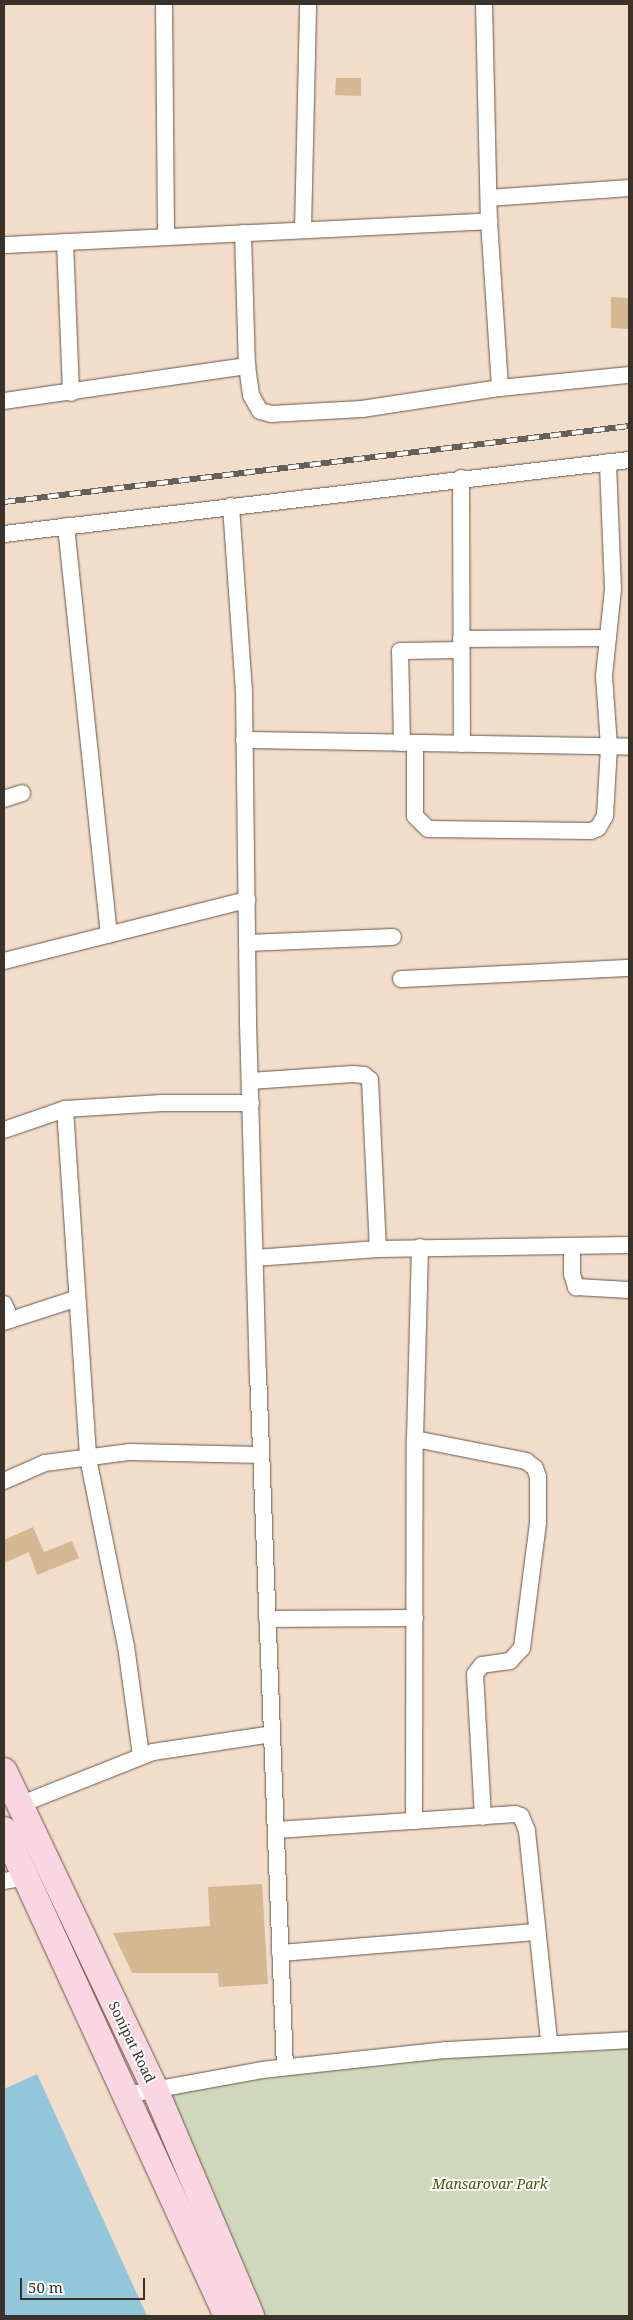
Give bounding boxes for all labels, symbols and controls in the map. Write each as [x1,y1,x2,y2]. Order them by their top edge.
street label: Sonipat Road [105,1999,159,2085]
park label: Mansarovar Park [432,2176,548,2192]
scale bar [22,2268,148,2300]
text: 50 m [28,2277,63,2297]

